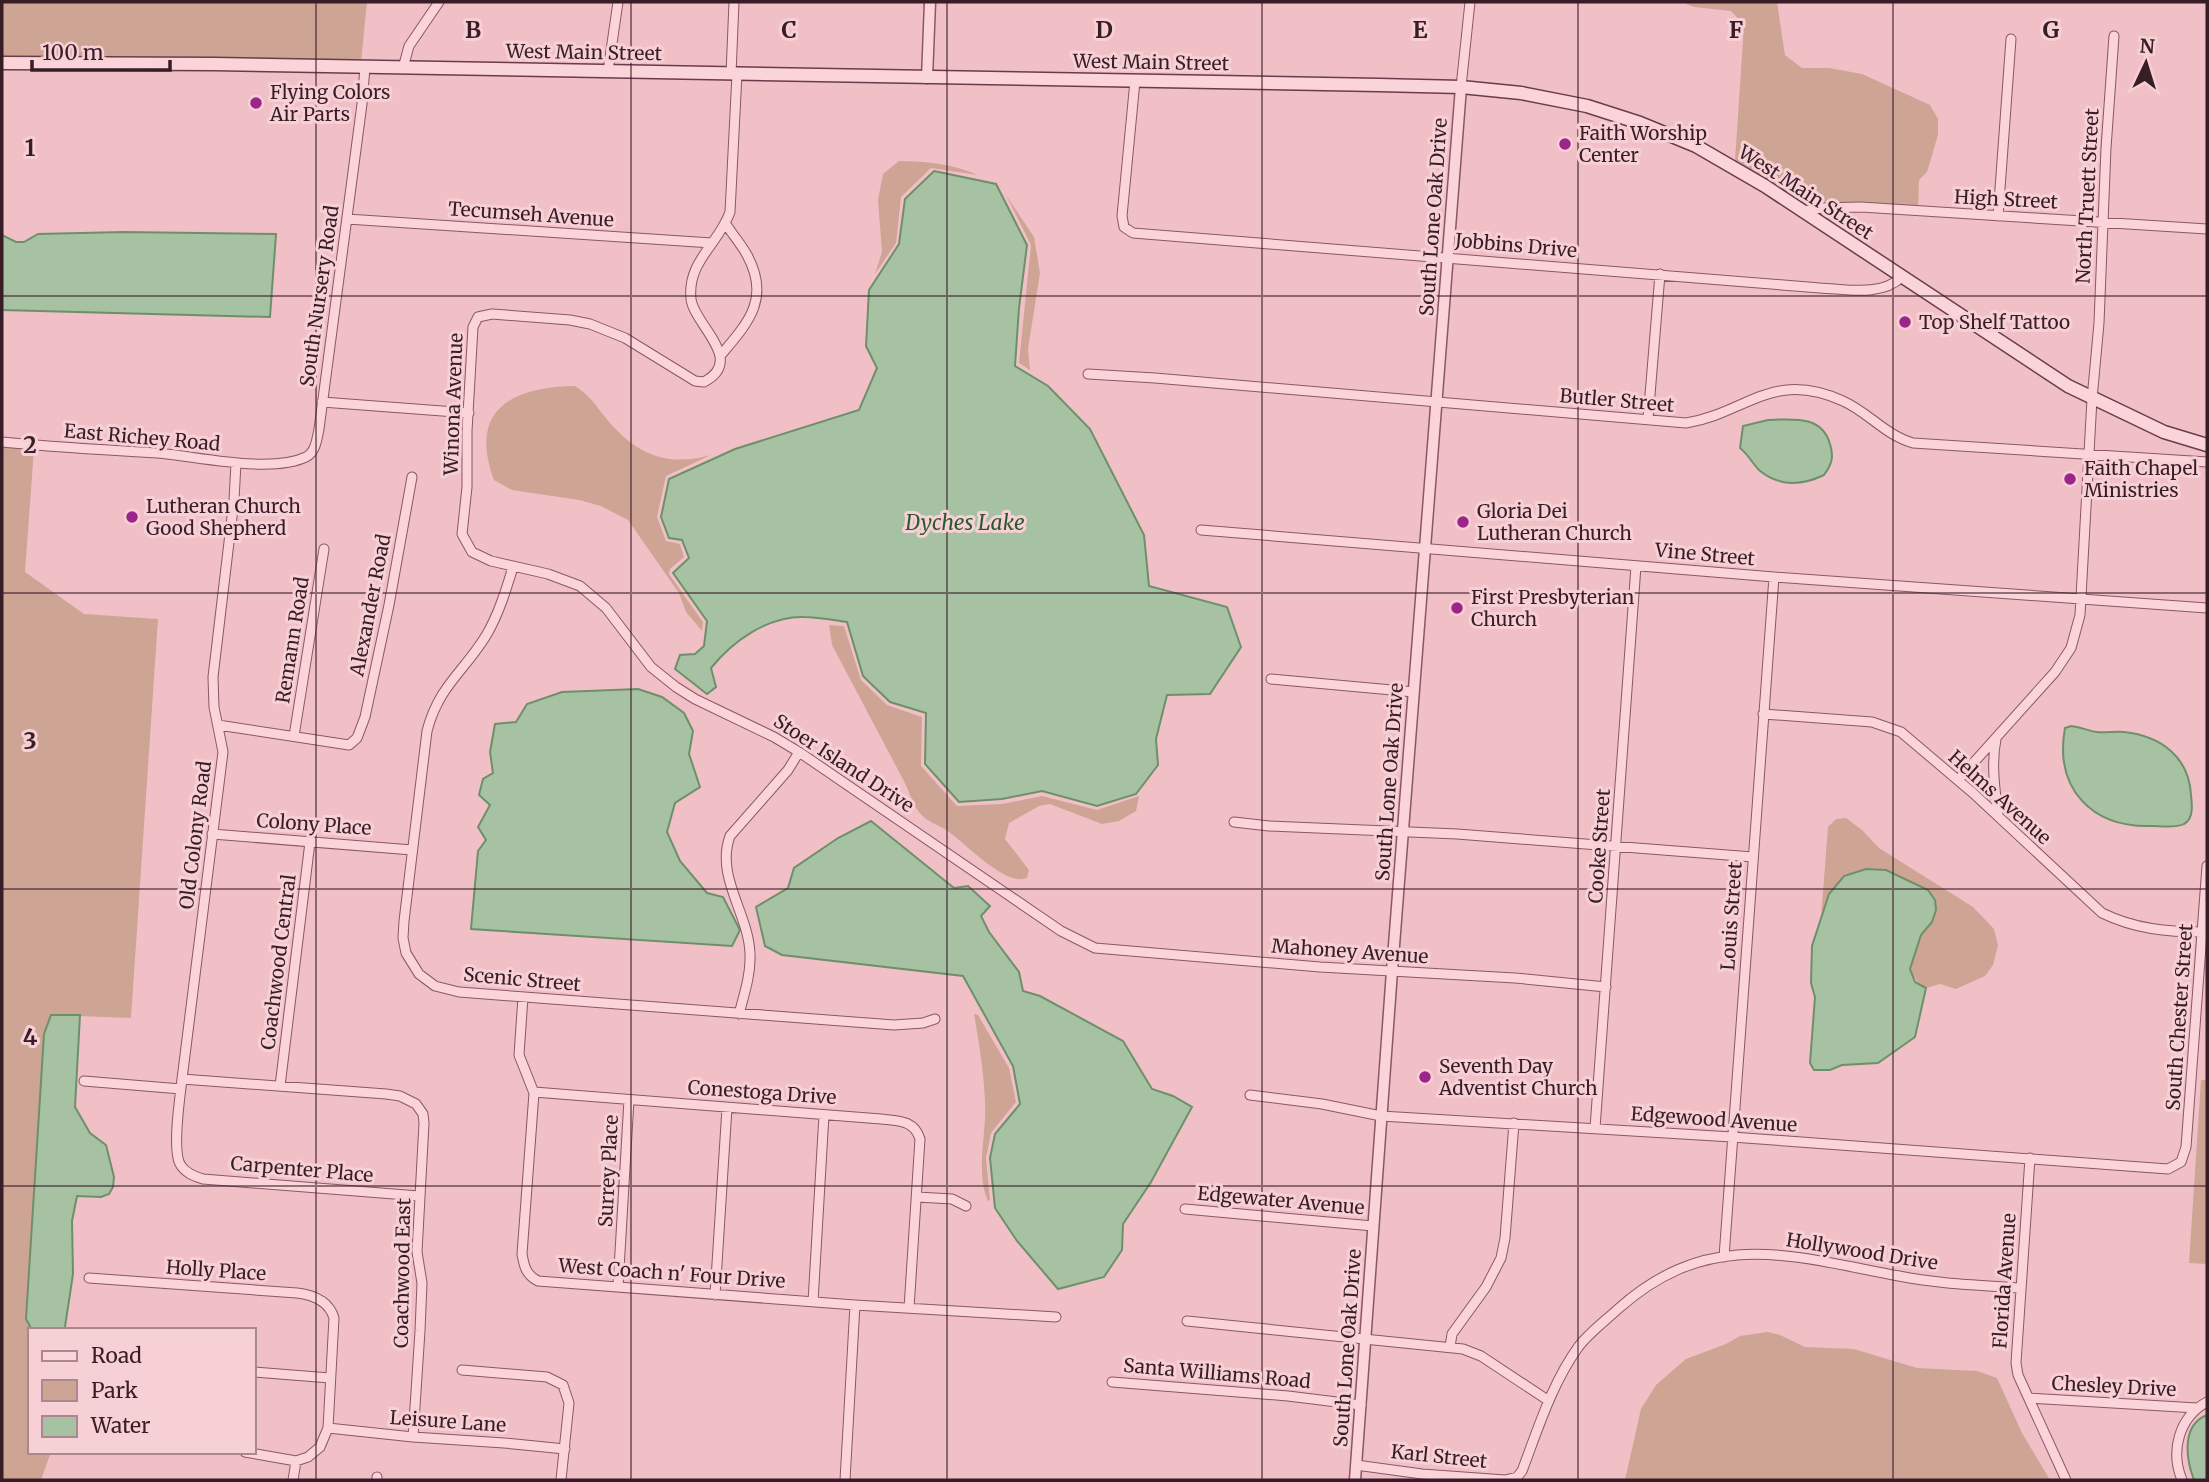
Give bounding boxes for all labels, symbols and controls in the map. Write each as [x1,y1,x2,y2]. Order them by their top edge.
text: B [465,15,481,44]
text: C [781,15,797,44]
text: D [1095,15,1113,44]
text: E [1412,15,1428,44]
text: F [1729,15,1743,44]
text: G [2043,15,2060,44]
scale bar [32,28,170,72]
north arrow [2111,28,2181,98]
text: N [2139,34,2156,59]
text: 100 m [42,39,104,66]
street label: West Main Street [505,39,663,65]
street label: West Main Street [1072,49,1230,75]
place label: Flying Colors Air Parts [269,80,390,126]
marker: Flying Colors Air Parts [248,95,264,111]
street label: North Truett Street [2070,107,2104,284]
street label: South Lone Oak Drive [1414,117,1452,317]
place label: Faith Worship Center [1579,121,1707,167]
text: 1 [25,133,36,162]
marker: Faith Worship Center [1557,136,1573,152]
street label: West Main Street [1733,139,1878,245]
street label: High Street [1954,184,2059,214]
street label: Tecumseh Avenue [447,196,615,232]
street label: South Nursery Road [294,204,344,388]
street label: Jobbins Drive [1453,228,1578,262]
place label: Top Shelf Tattoo [1919,310,2070,334]
marker: Top Shelf Tattoo [1897,314,1913,330]
street label: Winona Avenue [438,332,467,477]
street label: Butler Street [1559,383,1676,417]
street label: East Richey Road [63,418,221,456]
text: 2 [23,430,37,459]
place label: Faith Chapel Ministries [2084,456,2198,502]
marker: Faith Chapel Ministries [2062,471,2078,487]
place label: Lutheran Church Good Shepherd [146,494,301,540]
place label: Gloria Dei Lutheran Church [1477,499,1632,545]
marker: Lutheran Church Good Shepherd [124,509,140,525]
water label: Dyches Lake [904,509,1025,536]
marker: Gloria Dei Lutheran Church [1455,514,1471,530]
street label: Alexander Road [344,532,396,679]
street label: Vine Street [1653,538,1756,570]
street label: Remann Road [270,575,314,705]
place label: First Presbyterian Church [1471,585,1635,631]
marker: First Presbyterian Church [1449,600,1465,616]
street label: South Lone Oak Drive [1370,682,1408,882]
street label: Stoer Island Drive [769,709,919,817]
text: 3 [23,726,37,755]
street label: Helms Avenue [1944,745,2056,850]
street label: Old Colony Road [174,760,216,910]
street label: Cooke Street [1583,787,1615,904]
street label: Colony Place [256,808,372,840]
street label: Louis Street [1715,860,1747,971]
street label: Coachwood Central [255,873,301,1051]
street label: South Chester Street [2160,922,2198,1111]
street label: Mahoney Avenue [1271,934,1429,968]
street label: Scenic Street [462,962,582,996]
text: 4 [23,1022,38,1051]
place label: Seventh Day Adventist Church [1438,1054,1598,1100]
marker: Seventh Day Adventist Church [1417,1069,1433,1085]
street label: Conestoga Drive [687,1075,837,1109]
street label: Edgewood Avenue [1630,1101,1798,1137]
street label: Surrey Place [593,1114,623,1228]
street label: Carpenter Place [230,1151,374,1187]
street label: Edgewater Avenue [1196,1181,1366,1219]
street label: Coachwood East [389,1197,415,1348]
street label: Florida Avenue [1987,1212,2021,1350]
street label: Hollywood Drive [1784,1227,1940,1275]
street label: South Lone Oak Drive [1328,1248,1366,1448]
street label: West Coach n' Four Drive [557,1253,786,1293]
street label: Holly Place [165,1255,267,1285]
legend [28,1328,256,1454]
text: Road [91,1342,142,1369]
street label: Santa Williams Road [1122,1353,1312,1393]
street label: Chesley Drive [2051,1371,2177,1401]
text: Park [91,1377,138,1404]
street label: Leisure Lane [389,1405,507,1437]
text: Water [90,1412,150,1439]
street label: Karl Street [1390,1439,1489,1473]

